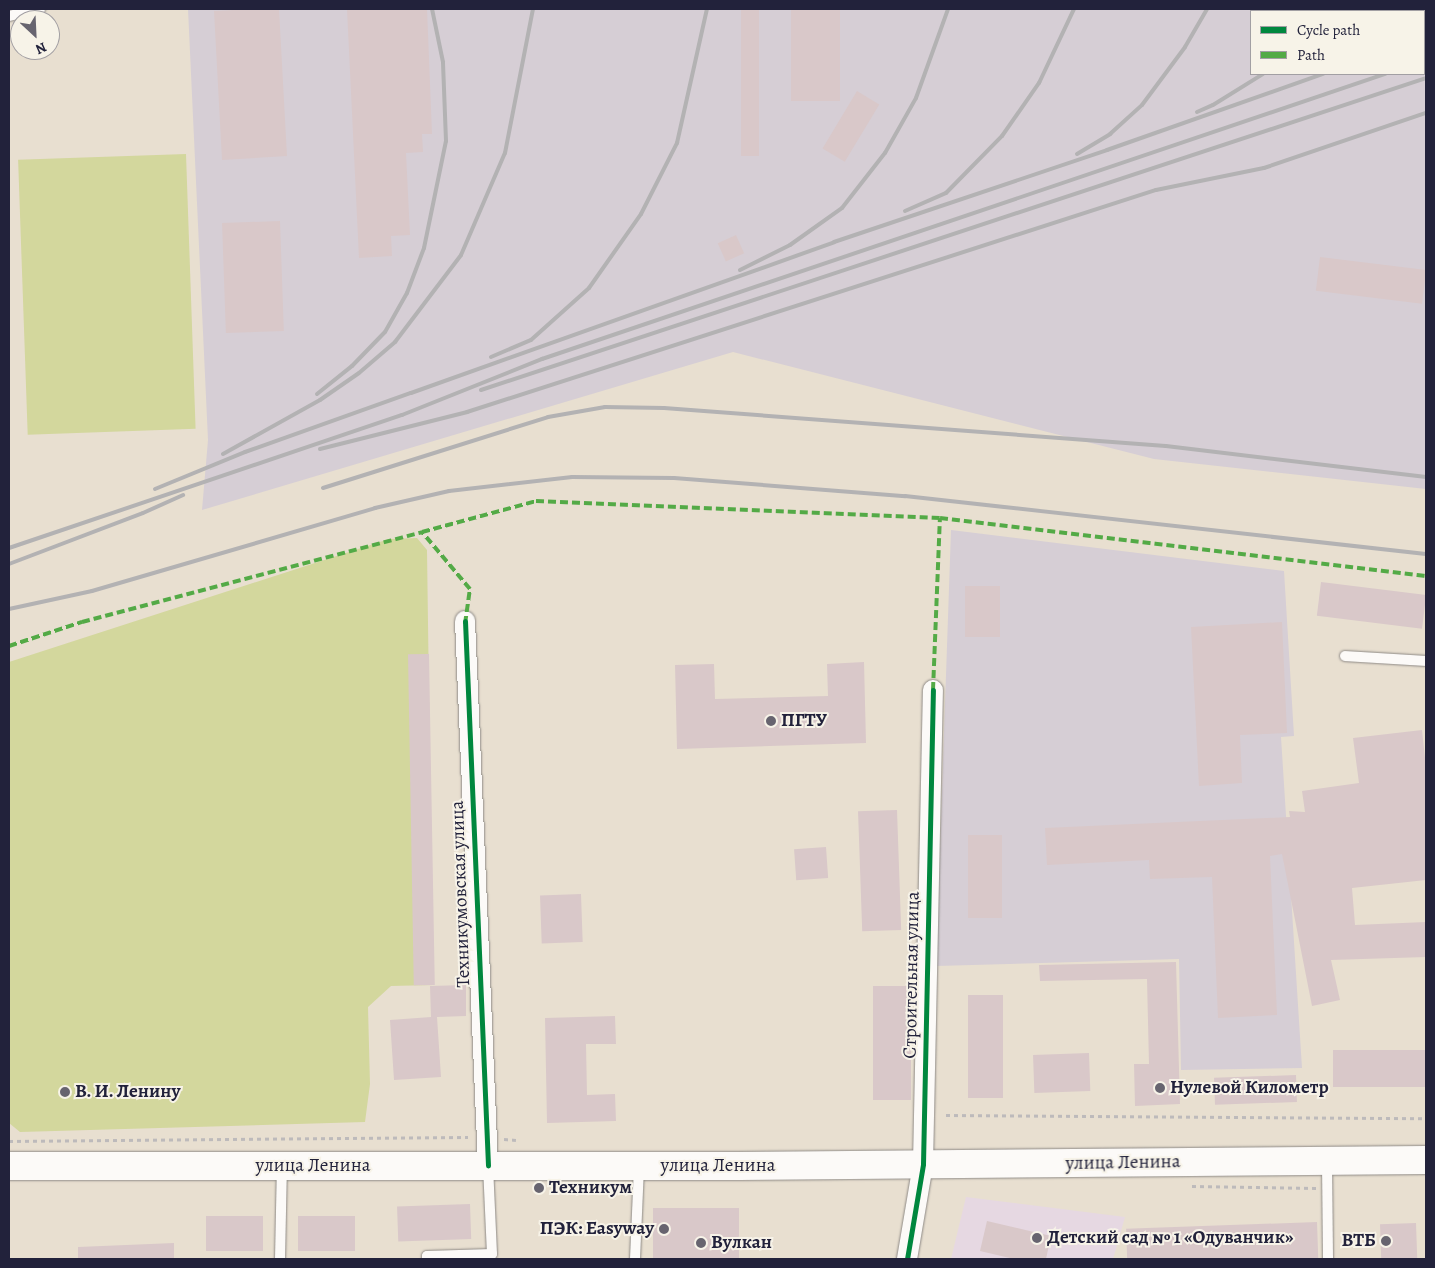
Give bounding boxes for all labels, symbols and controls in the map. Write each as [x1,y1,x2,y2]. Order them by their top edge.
north arrow [10,10,60,60]
legend [1250,10,1425,75]
text: Cycle path [1297,20,1360,40]
text: N [32,37,50,59]
text: Path [1297,45,1325,65]
place label: ПГТУ [781,710,827,732]
marker: ПГТУ [765,715,777,727]
street label: Техникумовская улица [446,800,476,988]
street label: Строительная улица [899,891,925,1059]
place label: Нулевой Километр [1170,1077,1329,1099]
place label: В. И. Ленину [75,1081,181,1103]
marker: Нулевой Километр [1154,1082,1166,1094]
marker: В. И. Ленину [59,1086,71,1098]
street label: улица Ленина [1065,1151,1181,1175]
street label: улица Ленина [256,1155,370,1177]
street label: улица Ленина [661,1155,775,1177]
place label: Техникум [549,1177,632,1199]
marker: Техникум [533,1182,545,1194]
place label: ПЭК: Easyway [540,1218,654,1240]
marker: ПЭК: Easyway [658,1223,670,1235]
place label: Детский сад № 1 «Одуванчик» [1047,1227,1293,1249]
place label: ВТБ [1342,1230,1376,1252]
place label: Вулкан [711,1232,772,1254]
marker: Детский сад № 1 «Одуванчик» [1031,1232,1043,1244]
marker: ВТБ [1380,1235,1392,1247]
marker: Вулкан [695,1237,707,1249]

